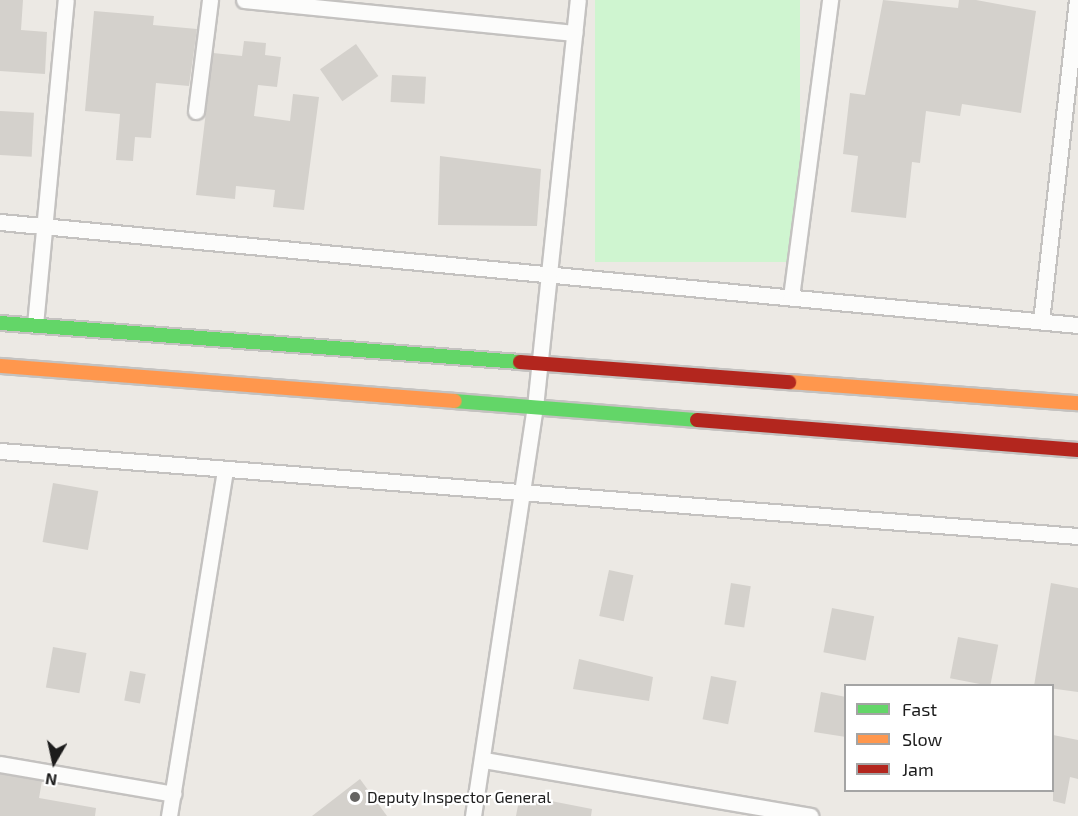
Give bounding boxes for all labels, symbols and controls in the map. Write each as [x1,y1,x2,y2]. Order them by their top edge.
legend [844,684,1054,792]
text: Fast [902,698,937,720]
text: Slow [902,728,942,750]
north arrow [24,732,84,792]
text: Jam [902,758,934,780]
text: N [44,770,58,791]
place label: Deputy Inspector General [367,787,552,807]
marker: Deputy Inspector General [348,790,362,804]

